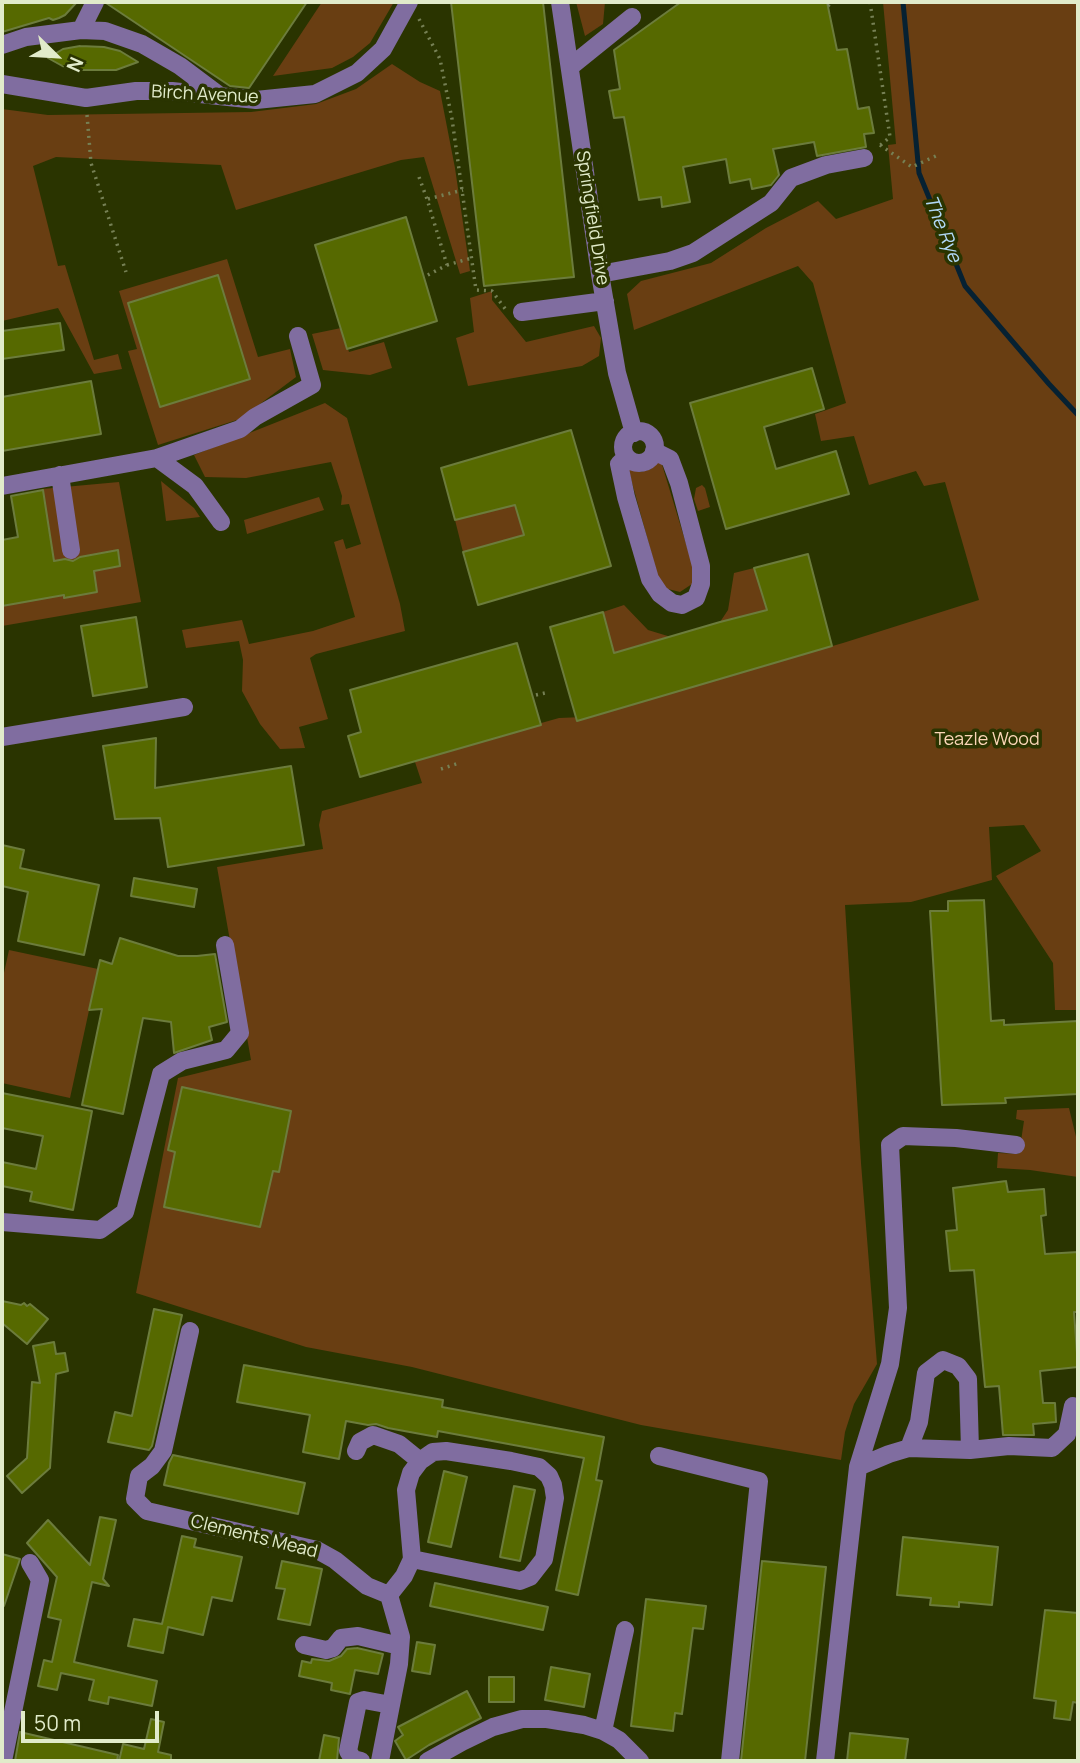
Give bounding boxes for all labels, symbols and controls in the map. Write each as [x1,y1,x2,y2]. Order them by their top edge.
north arrow [21,21,91,91]
text: N [61,53,90,76]
street label: Birch Avenue [151,81,259,109]
street label: Springfield Drive [571,149,613,287]
water label: The Rye [918,192,966,266]
park label: Teazle Wood [934,729,1040,751]
street label: Clements Mead [188,1511,320,1563]
scale bar [24,1696,163,1740]
text: 50 m [34,1709,81,1737]

